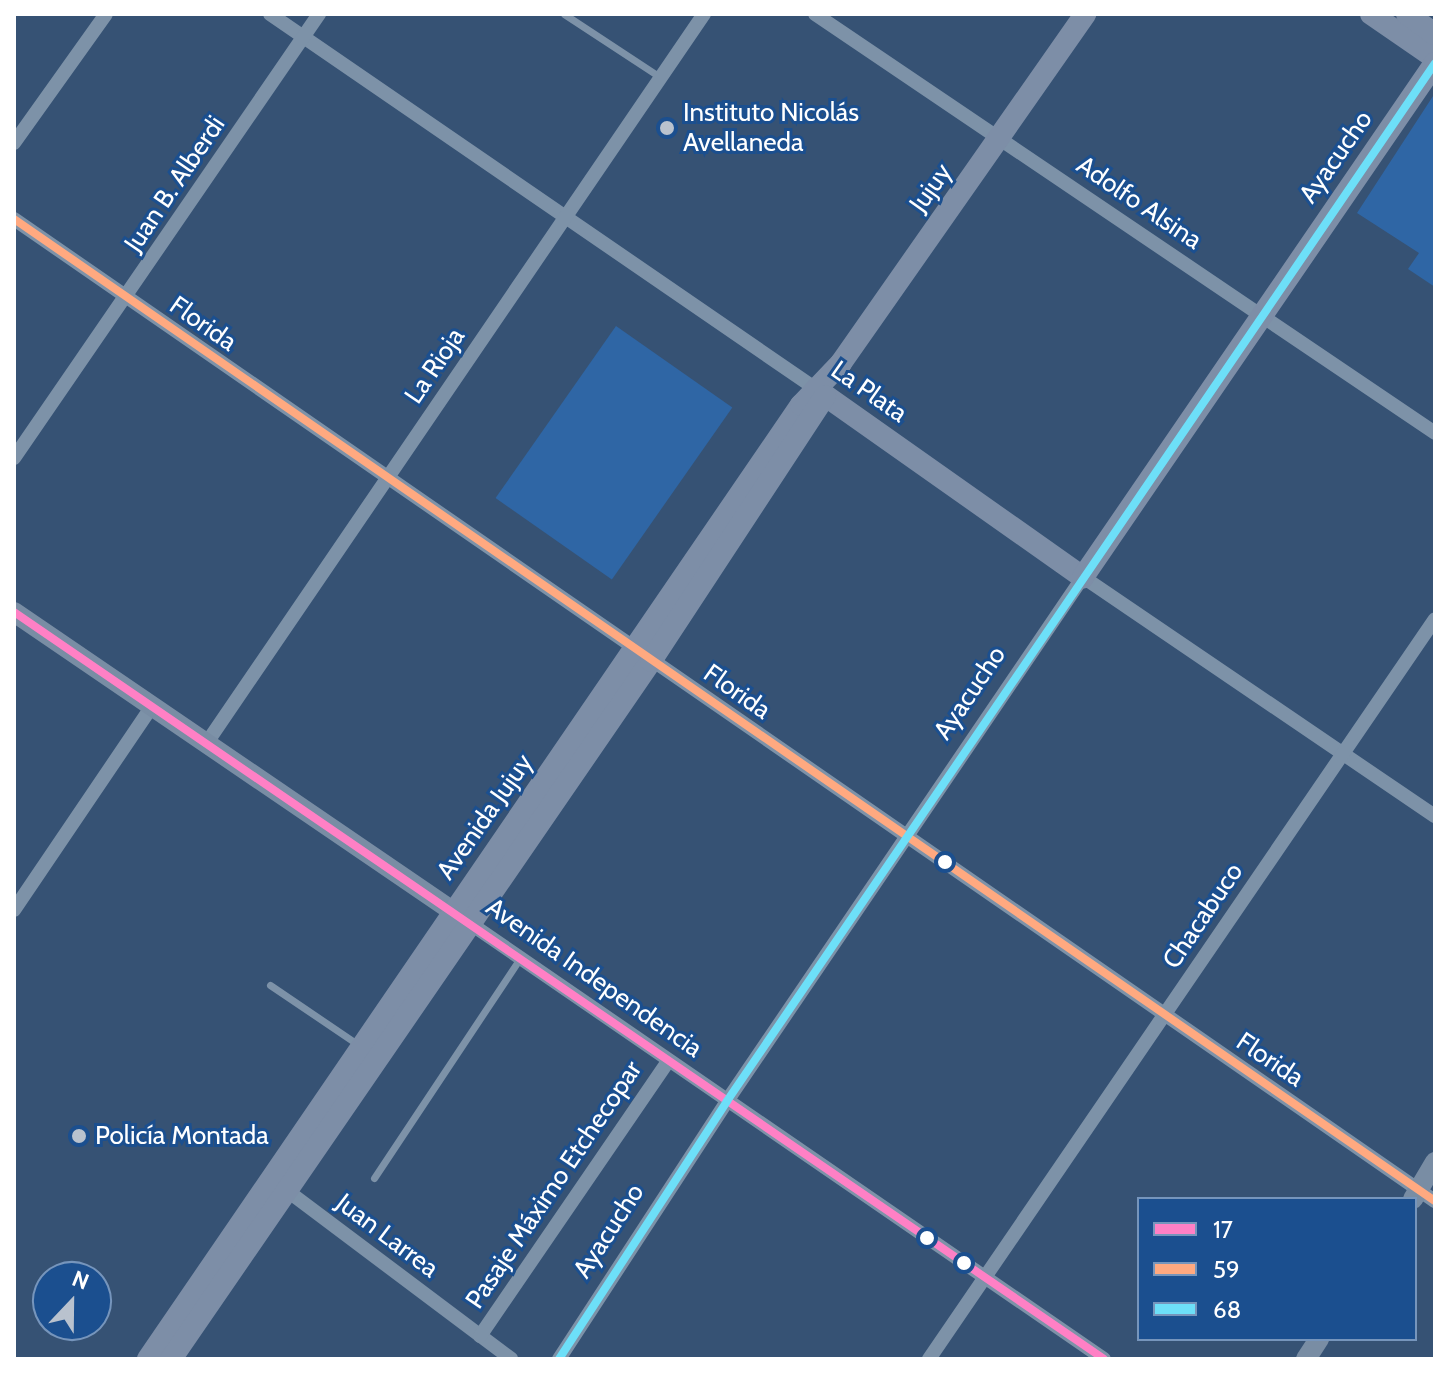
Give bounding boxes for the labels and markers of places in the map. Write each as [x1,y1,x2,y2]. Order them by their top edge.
place label: Instituto Nicolás Avellaneda [683,97,859,158]
marker: Instituto Nicolás Avellaneda [658,119,676,137]
unlabelled marker [937,854,953,870]
place label: Policía Montada [95,1120,269,1152]
marker: Policía Montada [70,1127,88,1145]
unlabelled marker [919,1230,935,1246]
unlabelled marker [956,1255,972,1271]

